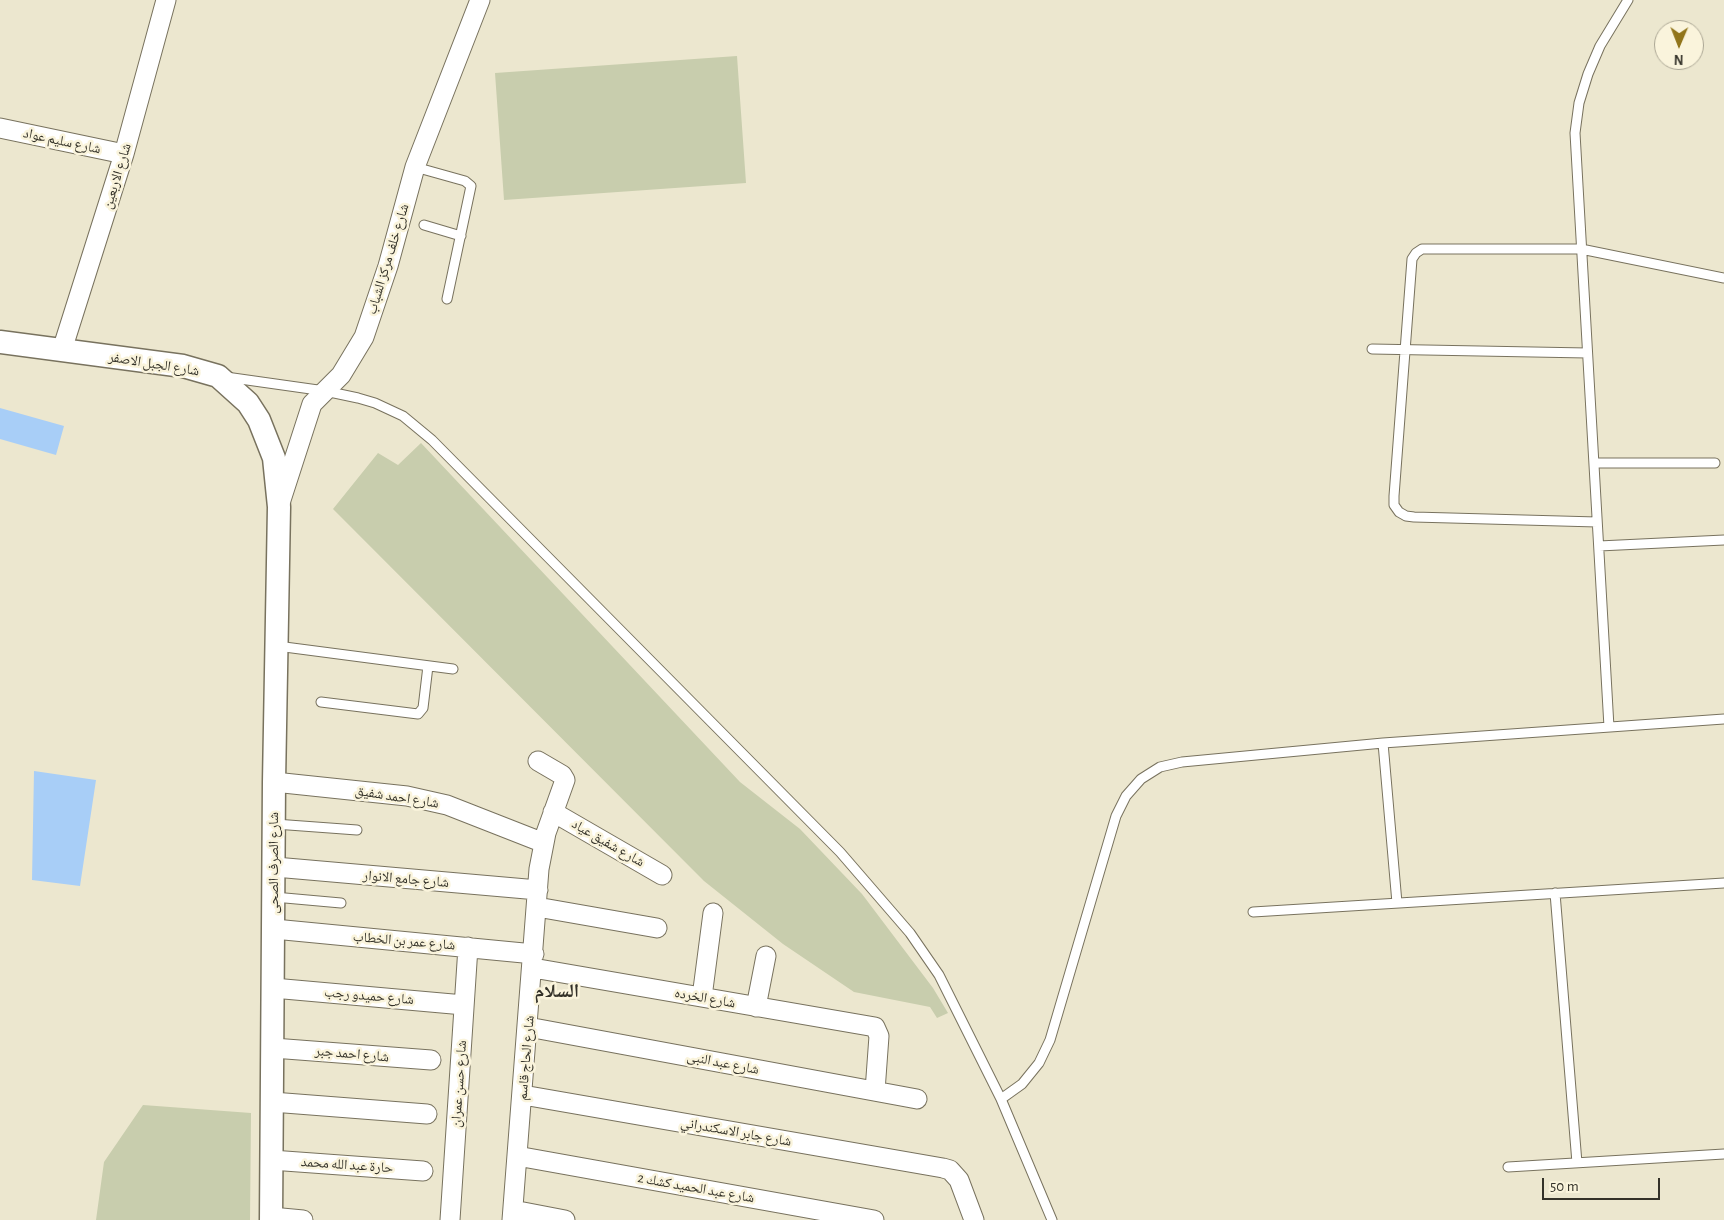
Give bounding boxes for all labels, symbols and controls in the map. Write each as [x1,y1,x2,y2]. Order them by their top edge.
north arrow [1654,20,1704,70]
text: N [1674,52,1684,66]
street label: شارع سليم عواد [22,125,102,157]
street label: شارع الاربعين [99,141,135,211]
street label: شارع خلف مركز الشباب [363,202,413,316]
street label: شارع الجبل الاصفر [107,349,201,379]
street label: شارع احمد شفيق [354,782,440,812]
street label: شارع الصرف الصحى [266,812,282,914]
street label: شارع شفيق عياد [569,815,647,871]
street label: شارع جامع الانوار [362,867,450,891]
street label: شارع عمر بن الخطاب [352,928,456,954]
district label: السلام [535,980,579,1002]
street label: شارع حميدو رجب [323,984,415,1008]
street label: شارع الخرده [673,984,737,1012]
street label: شارع الحاج قاسم [514,1015,538,1101]
street label: شارع حسن عمران [448,1040,470,1128]
street label: شارع احمد جبر [314,1042,390,1066]
street label: شارع عبد النبى [686,1048,760,1078]
street label: شارع جابر الاسكندراني [679,1114,793,1150]
street label: حارة عبد الله محمد [300,1153,394,1177]
scale bar [1544,1168,1662,1200]
street label: شارع عبد الحميد كشك 2 [636,1169,756,1207]
text: 50 m [1550,1179,1579,1194]

